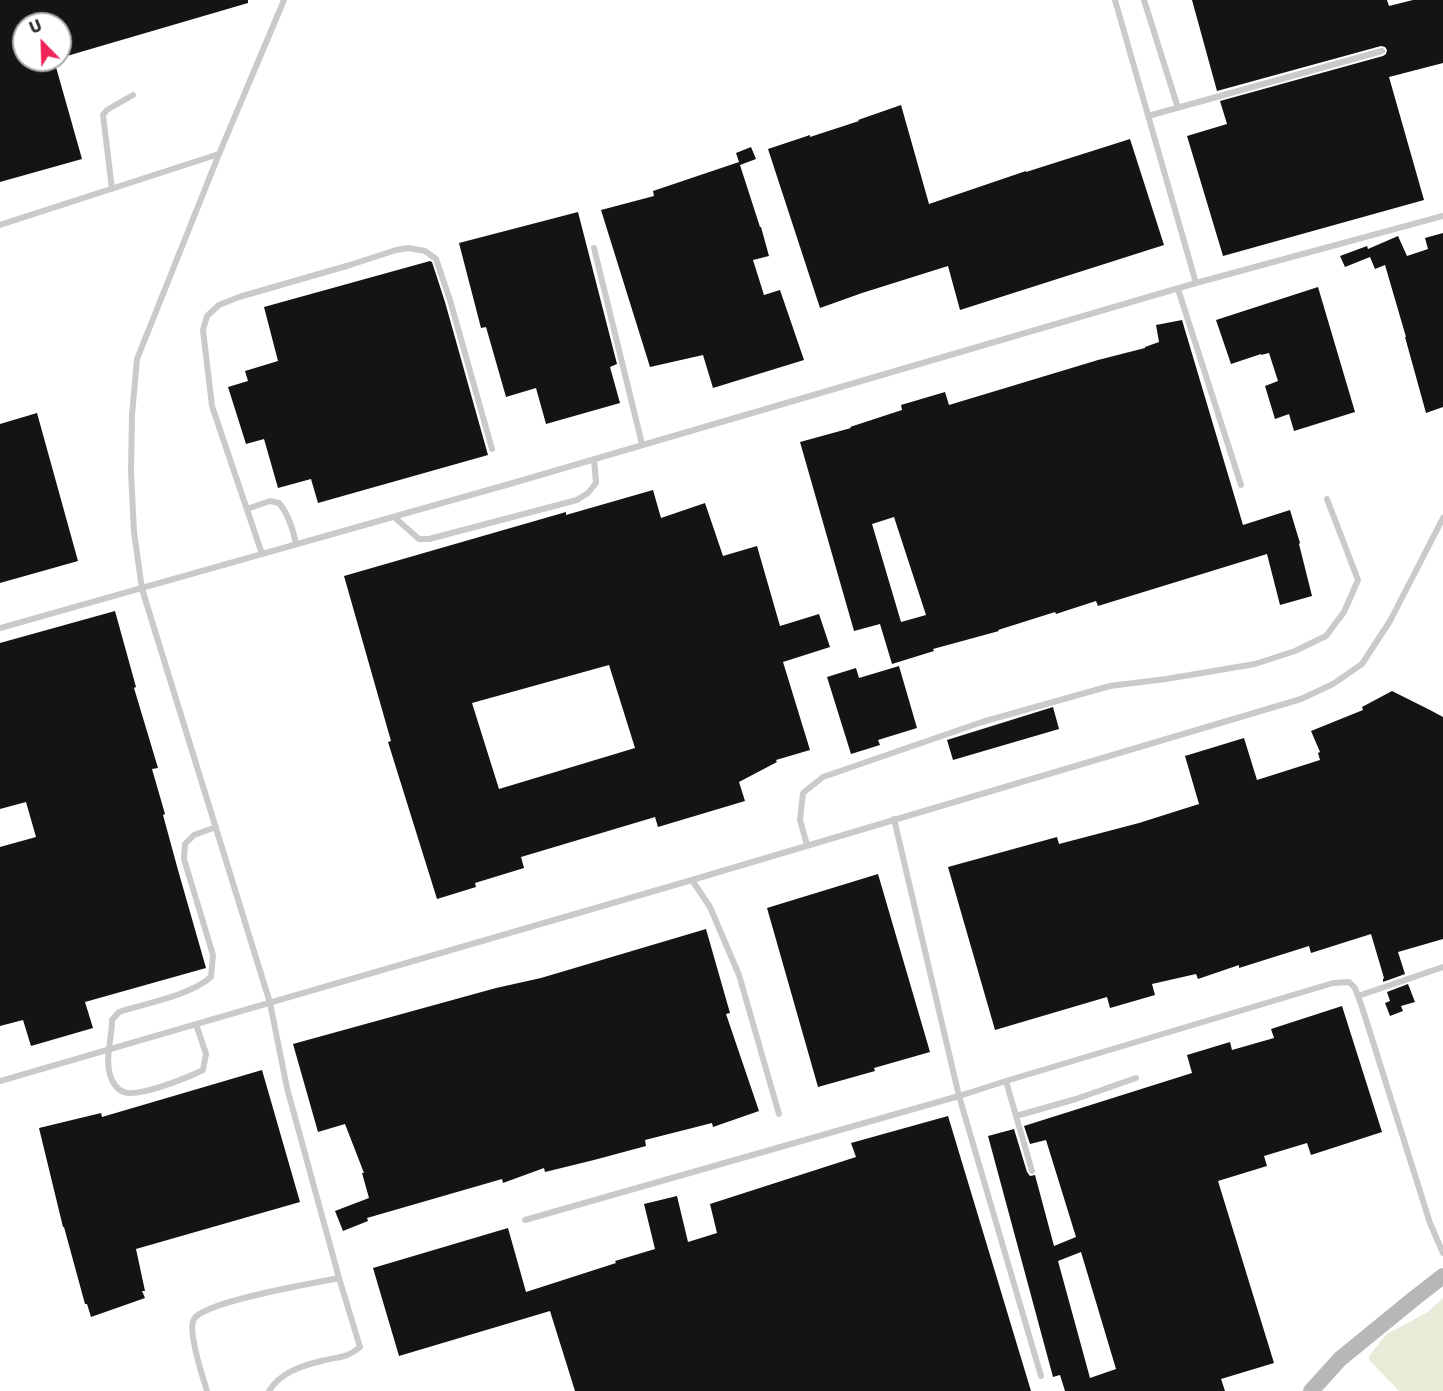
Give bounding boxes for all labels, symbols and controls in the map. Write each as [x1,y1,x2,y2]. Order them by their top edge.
north arrow [12,12,72,72]
text: U [26,16,45,38]

